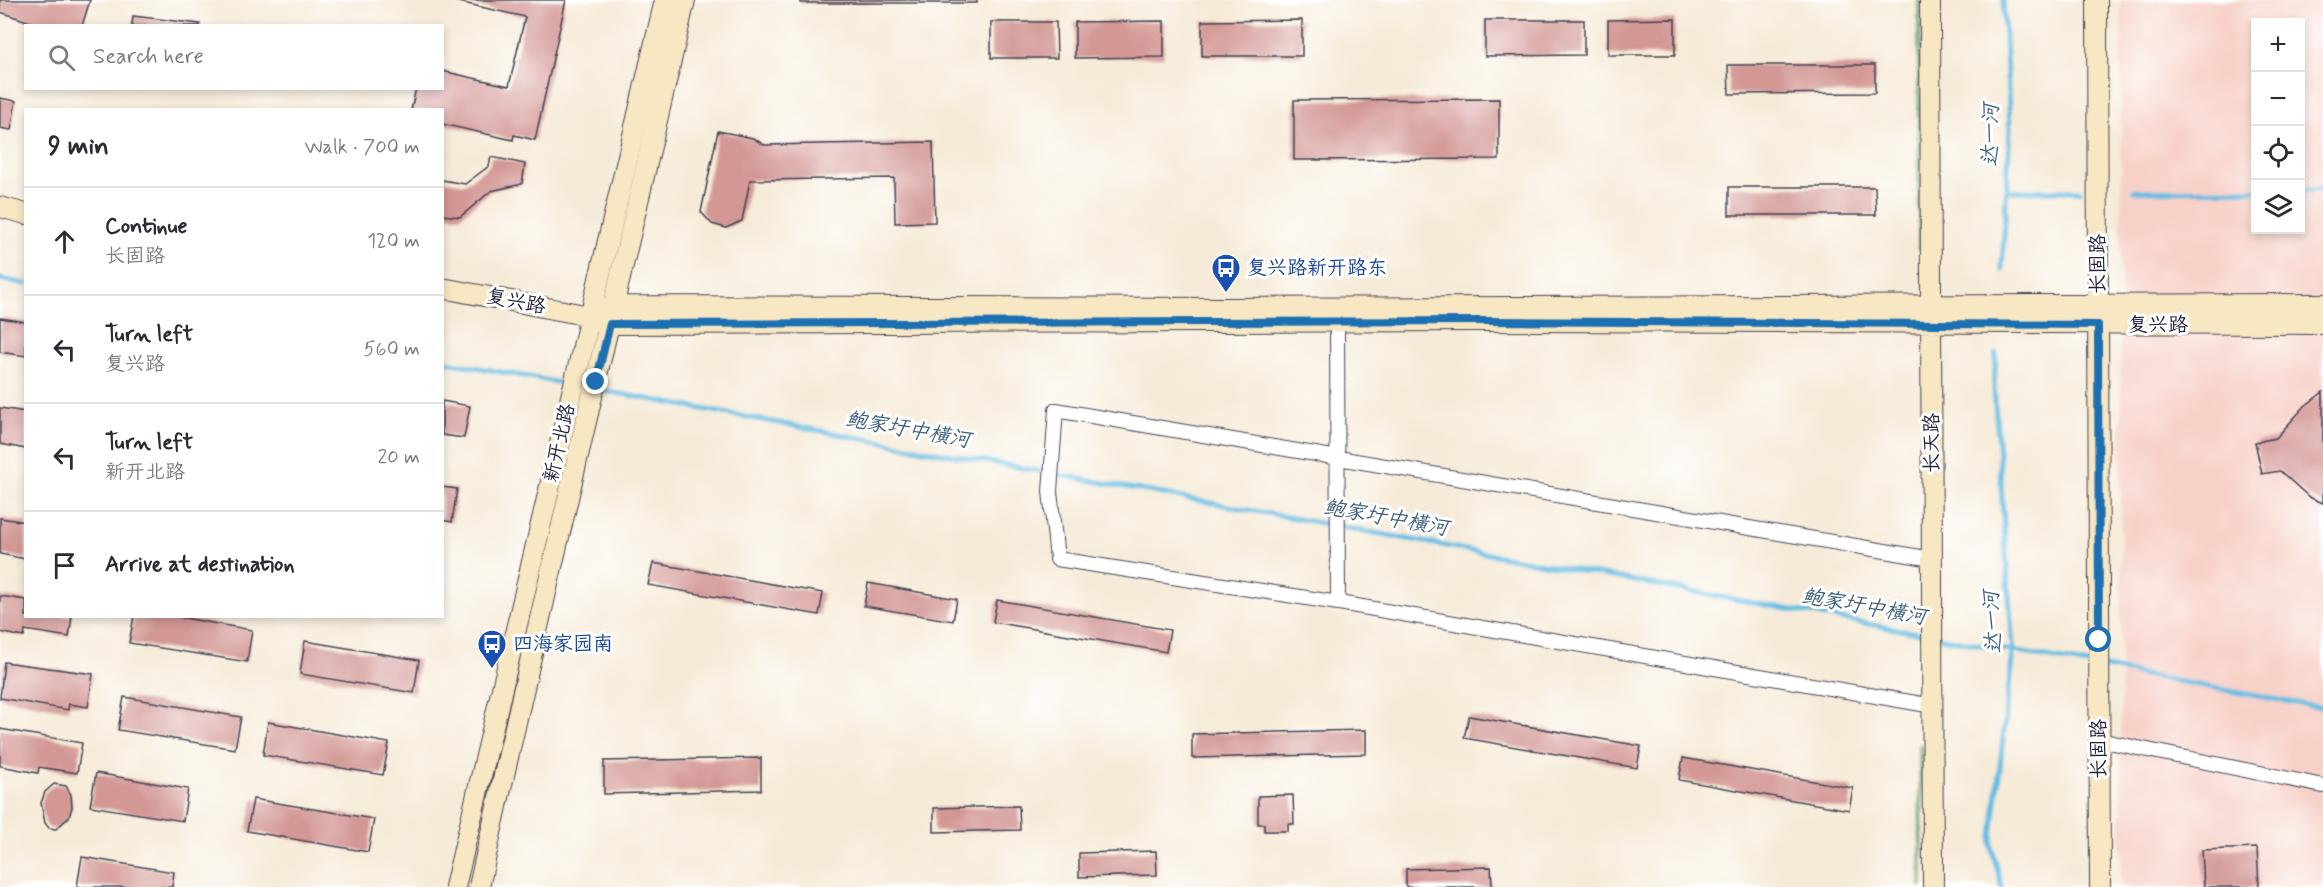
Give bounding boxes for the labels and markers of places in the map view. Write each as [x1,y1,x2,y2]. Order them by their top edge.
bus stop icon: 复兴路新开路东 [1210,252,1242,294]
place label: 复兴路新开路东 [1247,255,1387,282]
bus stop icon: 四海家园南 [476,628,508,670]
place label: 四海家园南 [513,631,613,658]

